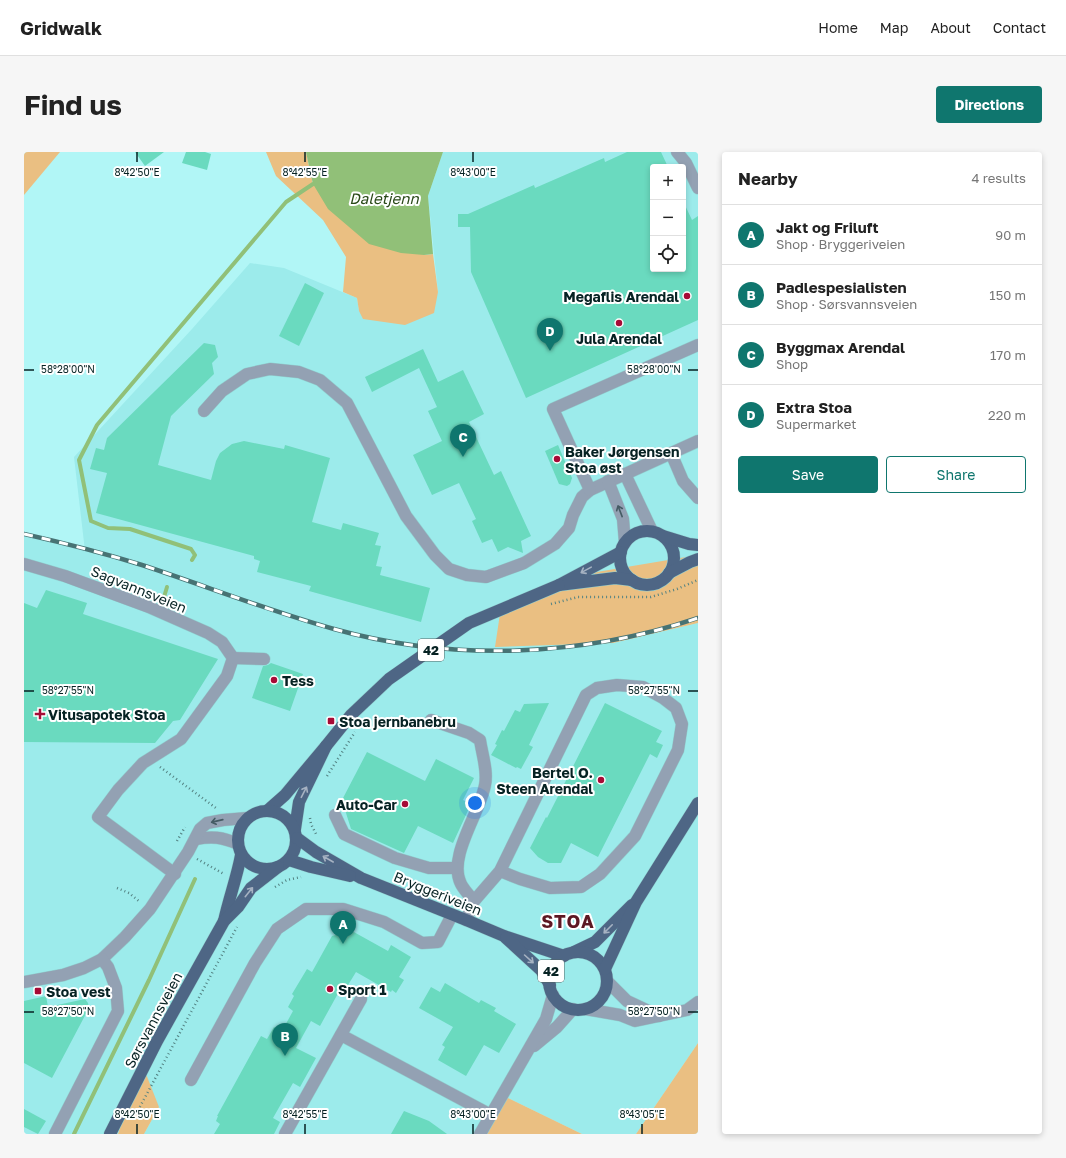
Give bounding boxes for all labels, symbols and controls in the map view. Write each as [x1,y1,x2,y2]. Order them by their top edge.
text: Gridwalk [20,16,102,39]
text: Home [818,19,858,36]
text: Map [880,19,908,36]
text: About [930,19,971,36]
text: Contact [993,19,1046,36]
button: Directions [936,86,1042,123]
text: Find us [24,88,122,121]
map controls [650,164,686,272]
button: + [650,164,686,200]
text: 8°42'50"E [114,166,160,178]
text: 8°42'55"E [283,166,327,178]
text: 8°43'00"E [450,166,496,178]
text: Nearby [738,168,798,189]
text: 4 results [972,170,1026,186]
water label: Daletjenn [349,189,420,208]
button: − [650,200,686,236]
text: Jakt og Friluft [776,218,879,236]
text: A [746,227,756,243]
text: 90 m [995,227,1026,243]
button: locate [650,236,686,272]
text: Shop · Bryggeriveien [776,236,905,252]
text: Padlespesialisten [776,278,907,296]
text: B [746,287,756,303]
text: 150 m [989,287,1026,303]
place label: Megaflis Arendal [563,288,679,305]
marker: Megaflis Arendal [682,291,692,301]
text: Shop · Sørsvannsveien [776,296,917,312]
pin: D [537,318,563,351]
marker: Jula Arendal [614,318,624,328]
place label: Jula Arendal [576,330,662,347]
text: Byggmax Arendal [776,338,905,356]
text: C [746,347,756,363]
text: 170 m [990,347,1026,363]
text: Shop [776,356,808,372]
text: 58°28'00"N [41,363,95,375]
text: 58°28'00"N [627,363,681,375]
text: Extra Stoa [776,398,852,416]
text: D [746,407,756,423]
text: 220 m [988,407,1026,423]
text: Supermarket [776,416,857,432]
pin: C [450,424,476,457]
place label: Baker Jørgensen Stoa øst [565,443,680,476]
marker: Baker Jørgensen Stoa øst [552,454,562,464]
button: Save [738,456,878,493]
button: Share [886,456,1026,493]
one-way arrow [615,506,623,518]
street label: Sagvannsveien [89,562,189,616]
one-way arrow [580,567,592,575]
road number: 42 [418,639,444,661]
place label: Tess [282,672,314,689]
marker: Tess [269,675,279,685]
text: 58°27'55"N [42,684,94,696]
text: 58°27'55"N [628,684,680,696]
place label: Vitusapotek Stoa [48,706,165,723]
marker: Vitusapotek Stoa [35,709,45,719]
place label: Stoa jernbanebru [339,713,456,730]
marker: Stoa jernbanebru [326,716,336,726]
place label: Bertel O. Steen Arendal [496,764,593,797]
marker: Bertel O. Steen Arendal [596,775,606,785]
one-way arrow [301,786,309,798]
your location [465,793,485,813]
place label: Auto-Car [336,796,398,813]
marker: Auto-Car [400,799,410,809]
one-way arrow [211,818,224,825]
one-way arrow [322,855,334,863]
street label: Bryggeriveien [391,868,485,918]
one-way arrow [245,887,254,897]
district label: STOA [541,910,595,932]
pin: A [330,911,356,944]
one-way arrow [604,924,613,934]
one-way arrow [524,954,534,964]
road number: 42 [538,960,564,982]
street label: Sørsvannsveien [121,969,185,1071]
place label: Sport 1 [338,981,386,998]
place label: Stoa vest [46,983,111,1000]
marker: Sport 1 [325,984,335,994]
marker: Stoa vest [33,986,43,996]
text: 58°27'50"N [42,1005,94,1017]
text: 58°27'50"N [628,1005,680,1017]
pin: B [272,1023,298,1056]
text: 8°42'50"E [114,1108,160,1120]
text: 8°42'55"E [283,1108,327,1120]
text: 8°43'00"E [450,1108,496,1120]
text: 8°43'05"E [619,1108,665,1120]

